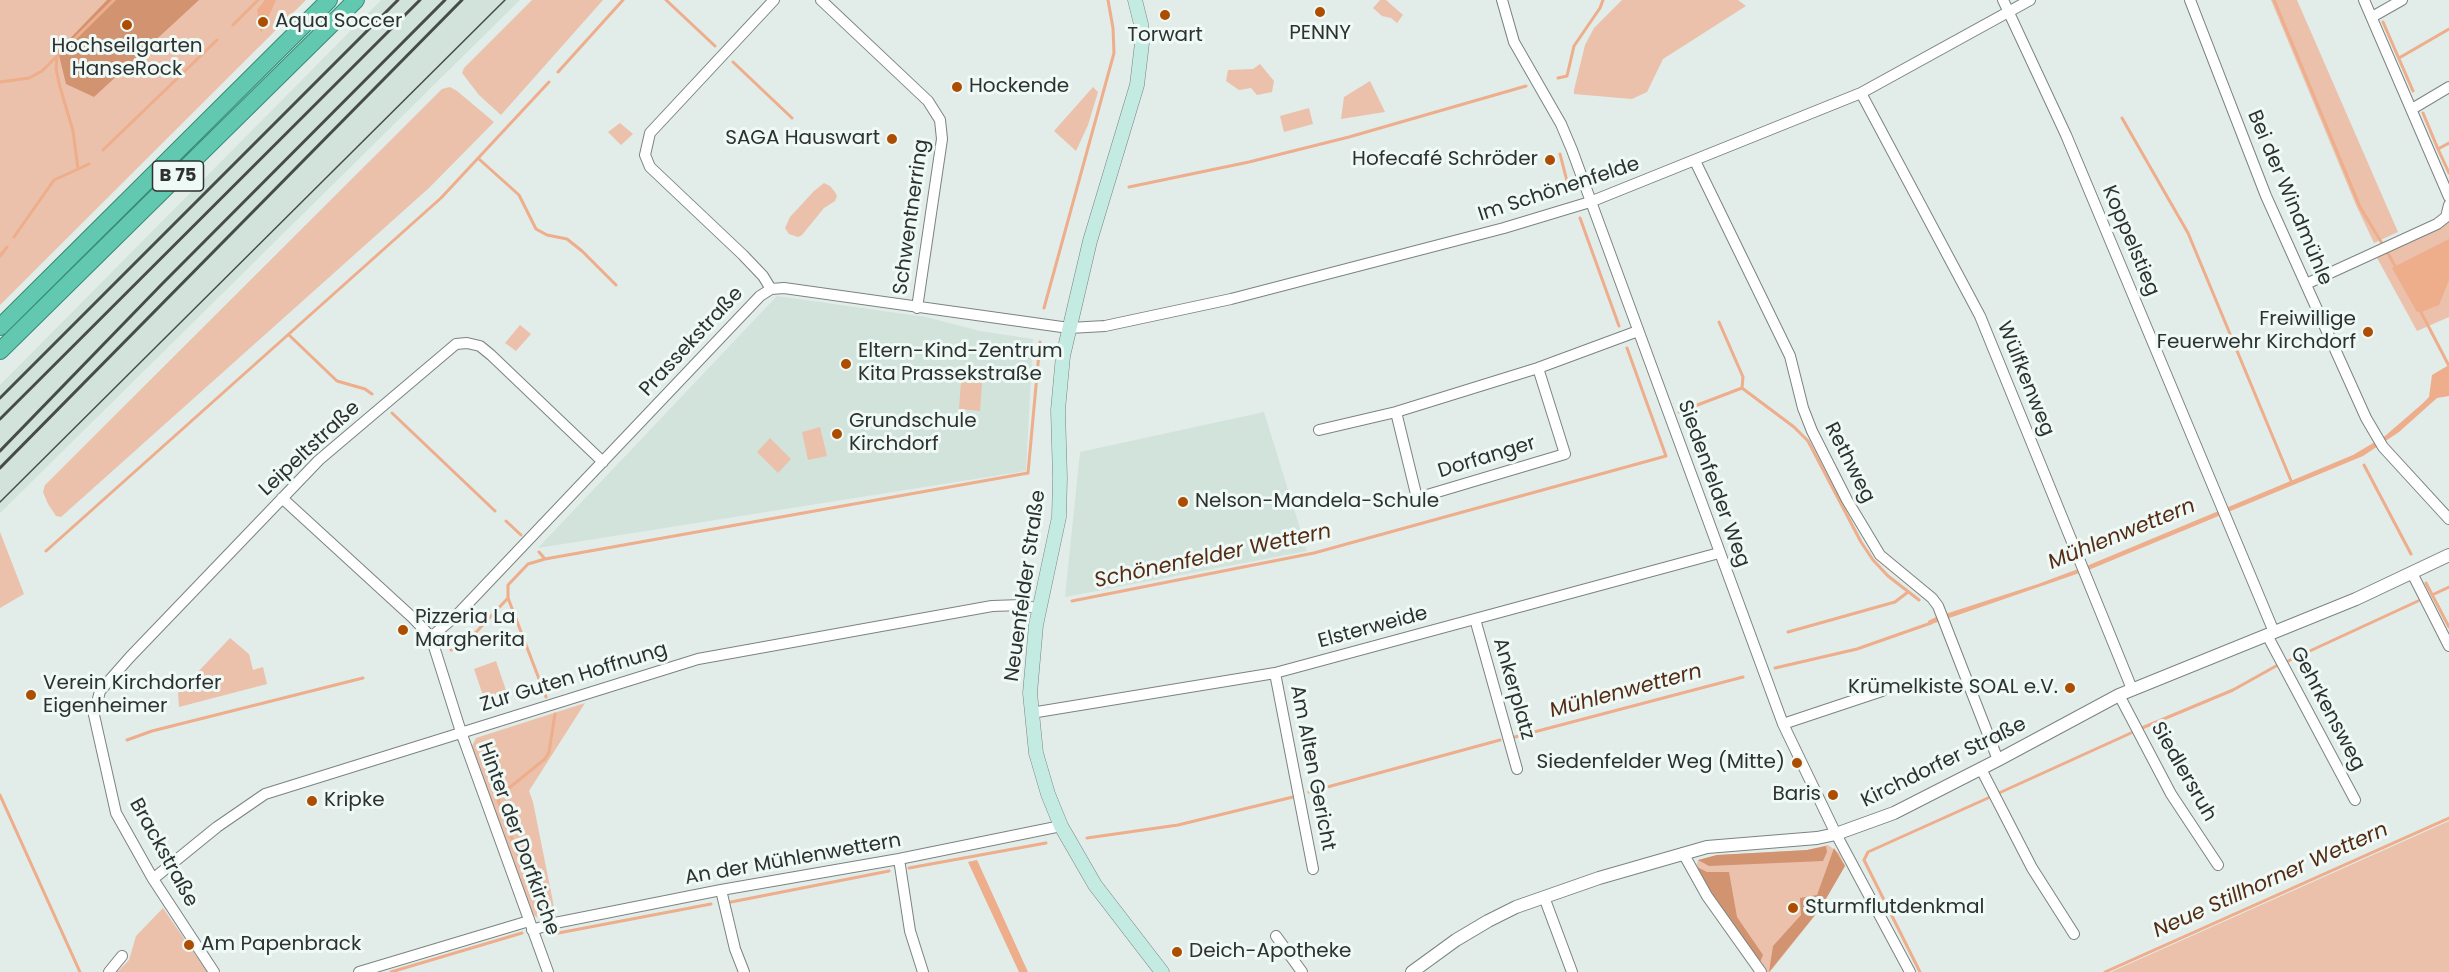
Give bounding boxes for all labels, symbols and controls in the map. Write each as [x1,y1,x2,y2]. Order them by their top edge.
marker: PENNY [1313,5,1327,19]
marker: Torwart [1158,8,1172,22]
place label: Aqua Soccer [275,10,402,34]
marker: Aqua Soccer [256,15,270,29]
marker: Hochseilgarten HanseRock [120,18,134,32]
place label: PENNY [1289,22,1351,46]
place label: Torwart [1127,24,1203,48]
place label: Hochseilgarten HanseRock [51,35,203,82]
place label: Hockende [969,75,1069,99]
marker: Hockende [950,80,964,94]
street label: Bei der Windmühle [2241,107,2337,289]
place label: SAGA Hauswart [725,127,880,151]
marker: SAGA Hauswart [885,132,899,146]
street label: Schwentnerring [889,138,935,296]
place label: Hofecafé Schröder [1352,148,1538,172]
street label: Im Schönenfelde [1475,153,1643,227]
marker: Hofecafé Schröder [1543,153,1557,167]
road number: B 75 [152,161,204,191]
street label: Koppelstieg [2096,182,2164,300]
street label: Prassekstraße [635,282,749,402]
place label: Freiwillige Feuerwehr Kirchdorf [2157,308,2356,355]
street label: Wülfkenweg [1991,318,2059,440]
marker: Freiwillige Feuerwehr Kirchdorf [2361,325,2375,339]
place label: Eltern-Kind-Zentrum Kita Prassekstraße [858,340,1063,387]
marker: Eltern-Kind-Zentrum Kita Prassekstraße [839,357,853,371]
street label: Leipeltstraße [255,396,365,502]
street label: Siedenfelder Weg [1672,397,1754,571]
place label: Grundschule Kirchdorf [849,410,977,457]
street label: Rethweg [1819,419,1879,507]
marker: Grundschule Kirchdorf [830,427,844,441]
street label: Dorfanger [1435,432,1539,484]
street label: Neuenfelder Straße [1001,489,1051,683]
place label: Nelson-Mandela-Schule [1195,490,1439,514]
water label: Mühlenwettern [2045,494,2199,576]
marker: Nelson-Mandela-Schule [1176,495,1190,509]
water label: Schönenfelder Wettern [1092,520,1334,594]
street label: Elsterweide [1316,602,1430,654]
place label: Pizzeria La Margherita [415,606,525,653]
marker: Pizzeria La Margherita [396,623,410,637]
street label: Ankerplatz [1487,635,1539,743]
street label: Zur Guten Hoffnung [478,638,670,718]
street label: Gehrkensweg [2284,643,2370,775]
water label: Mühlenwettern [1547,660,1705,724]
place label: Verein Kirchdorfer Eigenheimer [43,672,221,719]
place label: Krümelkiste SOAL e.V. [1848,676,2058,700]
marker: Krümelkiste SOAL e.V. [2063,681,2077,695]
street label: Am Alten Gericht [1284,683,1340,853]
marker: Verein Kirchdorfer Eigenheimer [24,688,38,702]
street label: Kirchdorfer Straße [1857,713,2031,813]
street label: Siedlersruh [2145,718,2221,826]
street label: Hinter der Dorfkirche [472,739,564,939]
place label: Siedenfelder Weg (Mitte) [1537,751,1785,775]
marker: Siedenfelder Weg (Mitte) [1790,756,1804,770]
place label: Baris [1772,783,1821,807]
marker: Baris [1826,788,1840,802]
place label: Kripke [324,789,385,813]
marker: Kripke [305,794,319,808]
street label: Brackstraße [123,795,203,911]
water label: Neue Stillhorner Wettern [2150,818,2392,944]
street label: An der Mühlenwettern [683,829,903,891]
place label: Sturmflutdenkmal [1805,896,1985,920]
marker: Sturmflutdenkmal [1786,901,1800,915]
place label: Am Papenbrack [201,933,361,957]
marker: Am Papenbrack [182,938,196,952]
place label: Deich-Apotheke [1189,940,1351,964]
marker: Deich-Apotheke [1170,945,1184,959]

